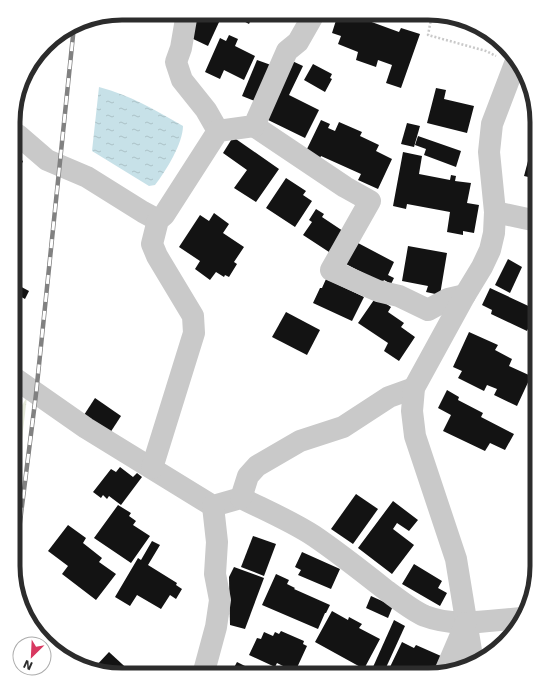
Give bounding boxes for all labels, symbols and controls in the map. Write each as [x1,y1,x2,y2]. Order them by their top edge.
north arrow [12,636,52,676]
text: N [21,657,35,672]

